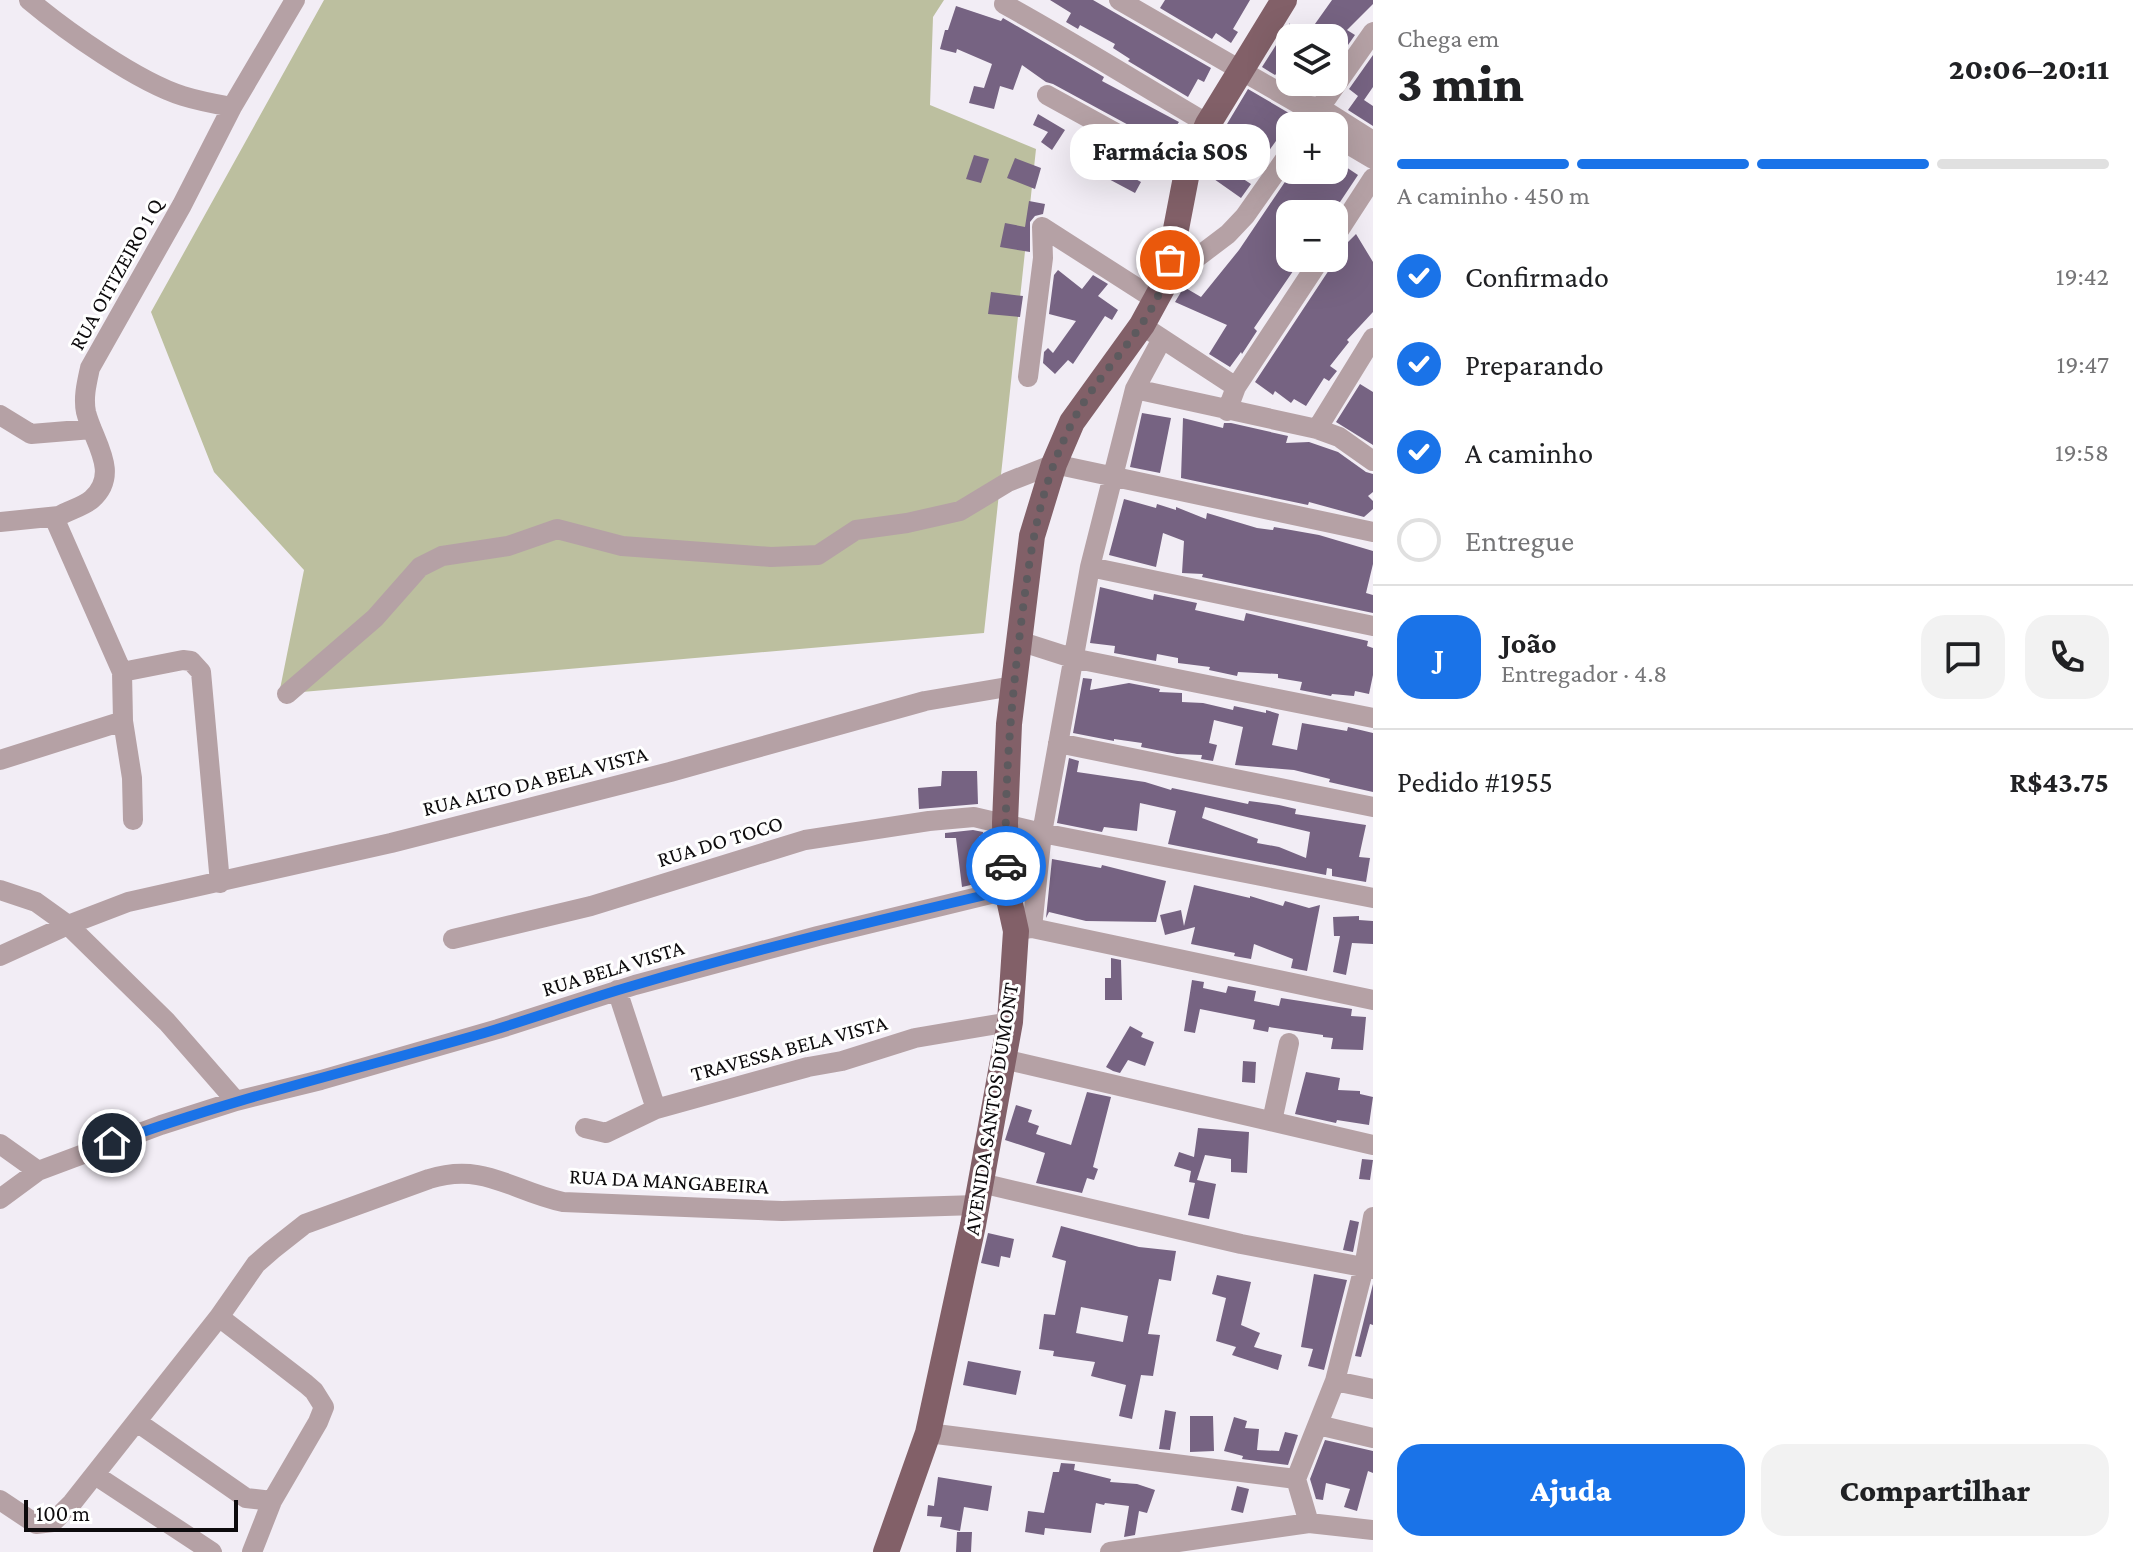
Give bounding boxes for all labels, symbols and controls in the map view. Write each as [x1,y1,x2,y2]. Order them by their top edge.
map controls [1276,24,1348,272]
button: layers [1276,24,1348,96]
text: Chega em [1397,24,1499,53]
text: 20:06–20:11 [1949,52,2109,85]
text: 3 min [1397,54,1524,112]
button: + [1276,112,1348,184]
callout: Farmácia SOS [1070,124,1270,180]
text: Farmácia SOS [1092,137,1248,166]
text: A caminho · 450 m [1397,181,1590,210]
street label: RUA OITIZEIRO 1 Q [64,193,169,354]
button: − [1276,200,1348,272]
pin [1136,226,1204,294]
icon: bag [1148,238,1192,282]
icon: check [1397,254,1441,298]
text: Confirmado [1465,260,1609,293]
text: 19:42 [2056,262,2109,291]
icon: check [1397,342,1441,386]
text: Preparando [1465,348,1604,381]
text: 19:47 [2057,350,2109,379]
icon: check [1397,430,1441,474]
text: A caminho [1465,436,1593,469]
text: 19:58 [2055,438,2109,467]
text: Entregue [1465,524,1574,557]
button: chat [1921,615,2005,699]
button: phone [2025,615,2109,699]
text: João [1501,626,1557,659]
text: J [1434,641,1444,674]
text: Entregador · 4.8 [1501,659,1667,688]
street label: RUA ALTO DA BELA VISTA [420,741,651,821]
text: Pedido #1955 [1397,765,1553,798]
text: R$43.75 [2009,765,2109,798]
street label: RUA DO TOCO [654,810,786,872]
courier [966,826,1046,906]
icon: car [984,844,1028,888]
street label: RUA BELA VISTA [539,934,687,1001]
street label: AVENIDA SANTOS DUMONT [959,981,1023,1237]
street label: TRAVESSA BELA VISTA [688,1010,890,1086]
pin [78,1109,146,1177]
icon: home [90,1121,134,1165]
street label: RUA DA MANGABEIRA [568,1163,770,1199]
button: Ajuda [1397,1444,1745,1536]
button: Compartilhar [1761,1444,2109,1536]
scale bar [24,1496,238,1532]
text: 100 m [36,1501,90,1526]

